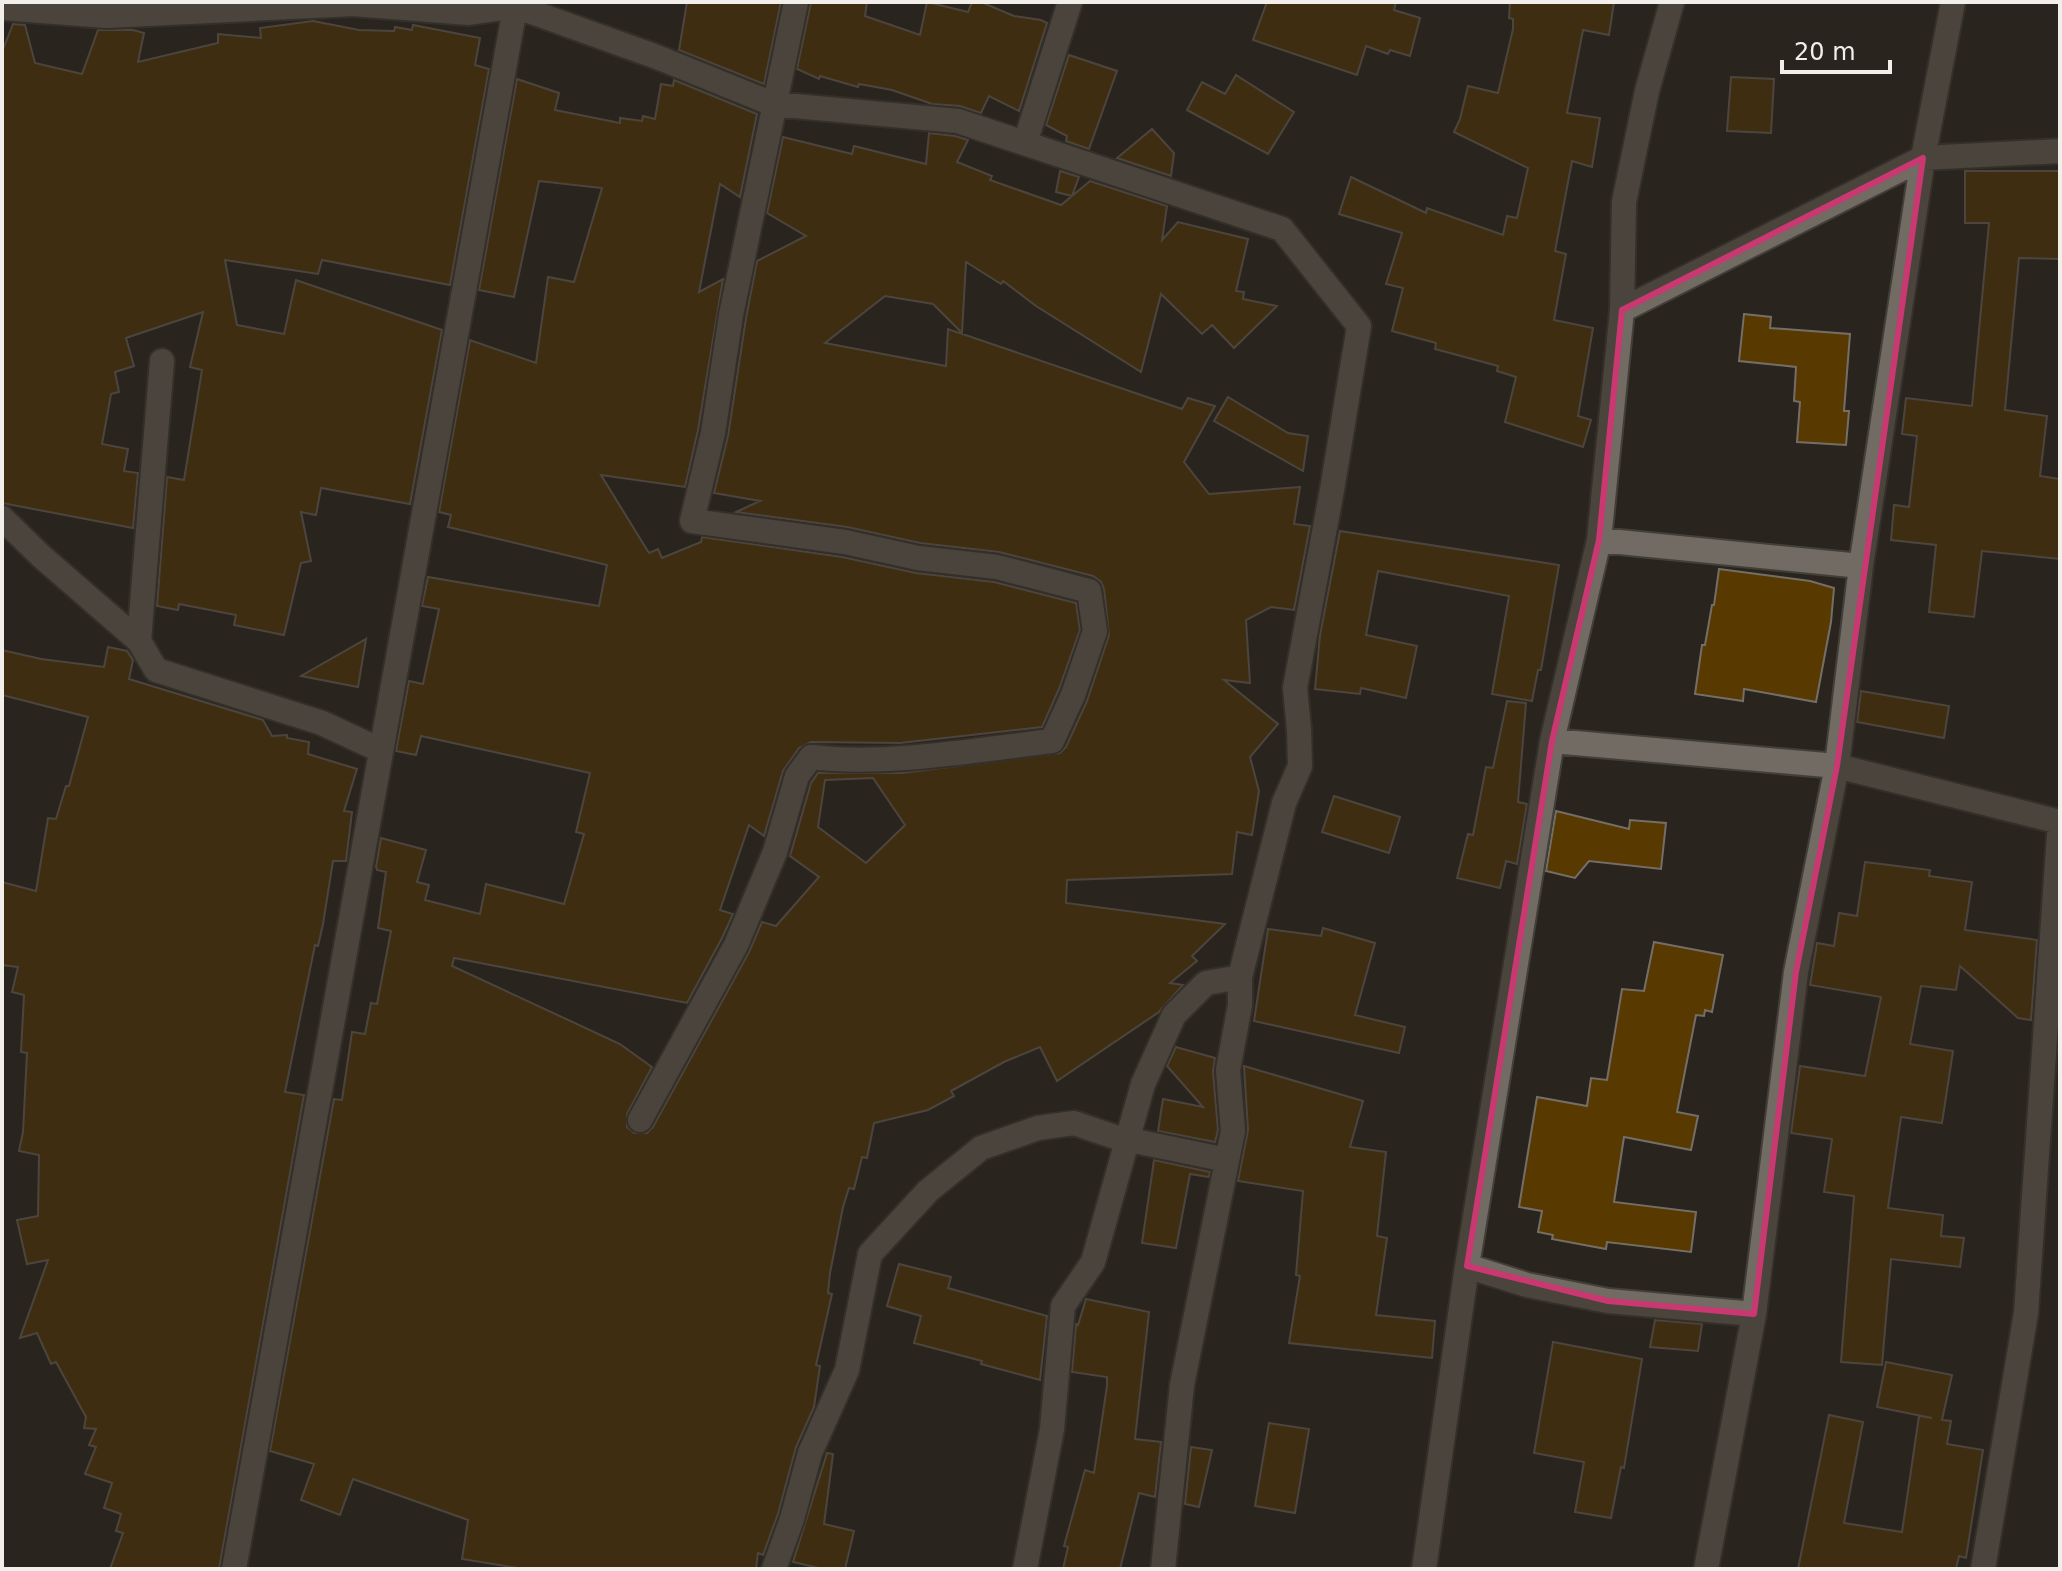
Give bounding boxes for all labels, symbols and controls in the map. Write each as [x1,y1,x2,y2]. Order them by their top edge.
scale bar [1782,24,1890,74]
text: 20 m [1794,38,1856,66]

